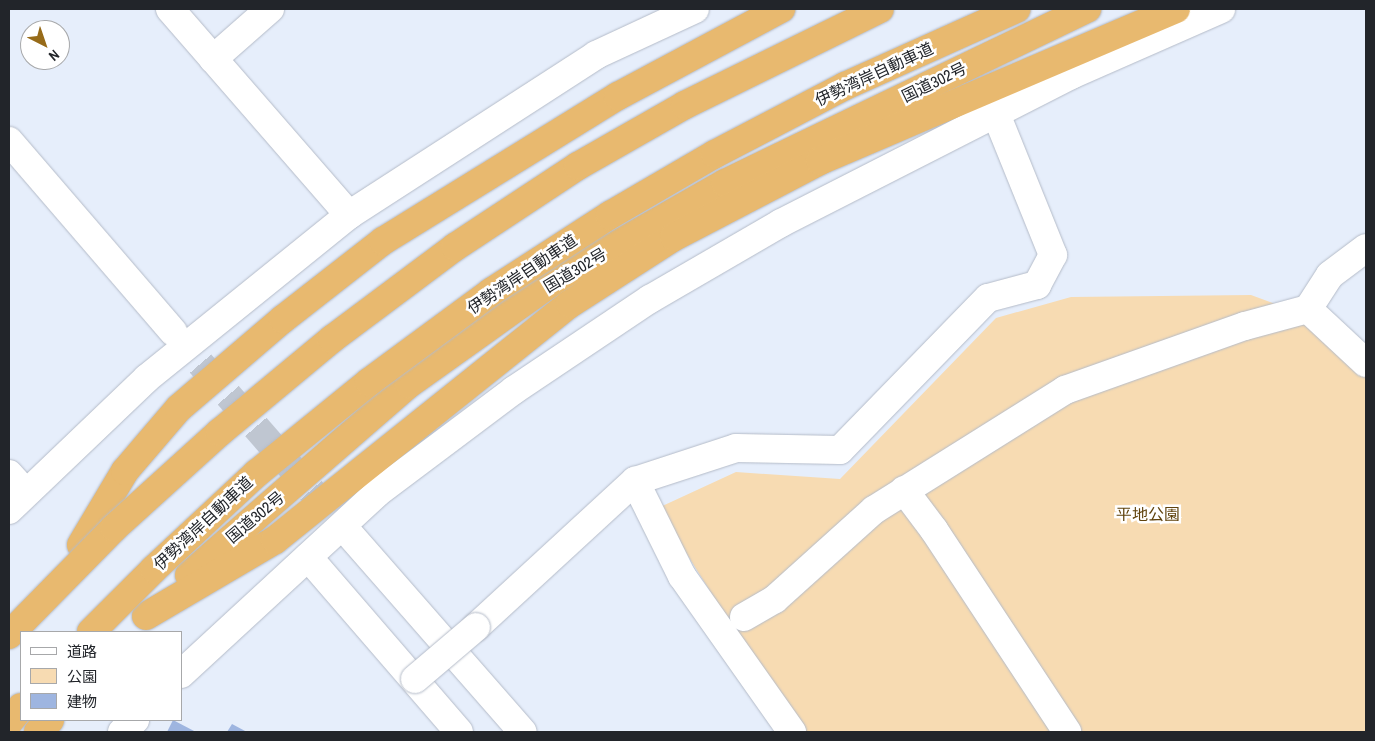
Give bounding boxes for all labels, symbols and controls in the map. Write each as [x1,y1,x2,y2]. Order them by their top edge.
north arrow [20,20,70,70]
street label: 伊勢湾岸自動車道 [812,38,936,110]
text: N [45,46,63,65]
street label: 国道302号 [898,58,970,106]
street label: 伊勢湾岸自動車道 [464,230,580,318]
street label: 国道302号 [540,244,610,296]
street label: 伊勢湾岸自動車道 [150,472,256,574]
street label: 国道302号 [222,487,288,547]
park label: 平地公園 [1116,504,1180,524]
legend [20,631,182,721]
text: 道路 [67,641,97,662]
text: 公園 [67,666,97,687]
text: 建物 [67,691,97,712]

